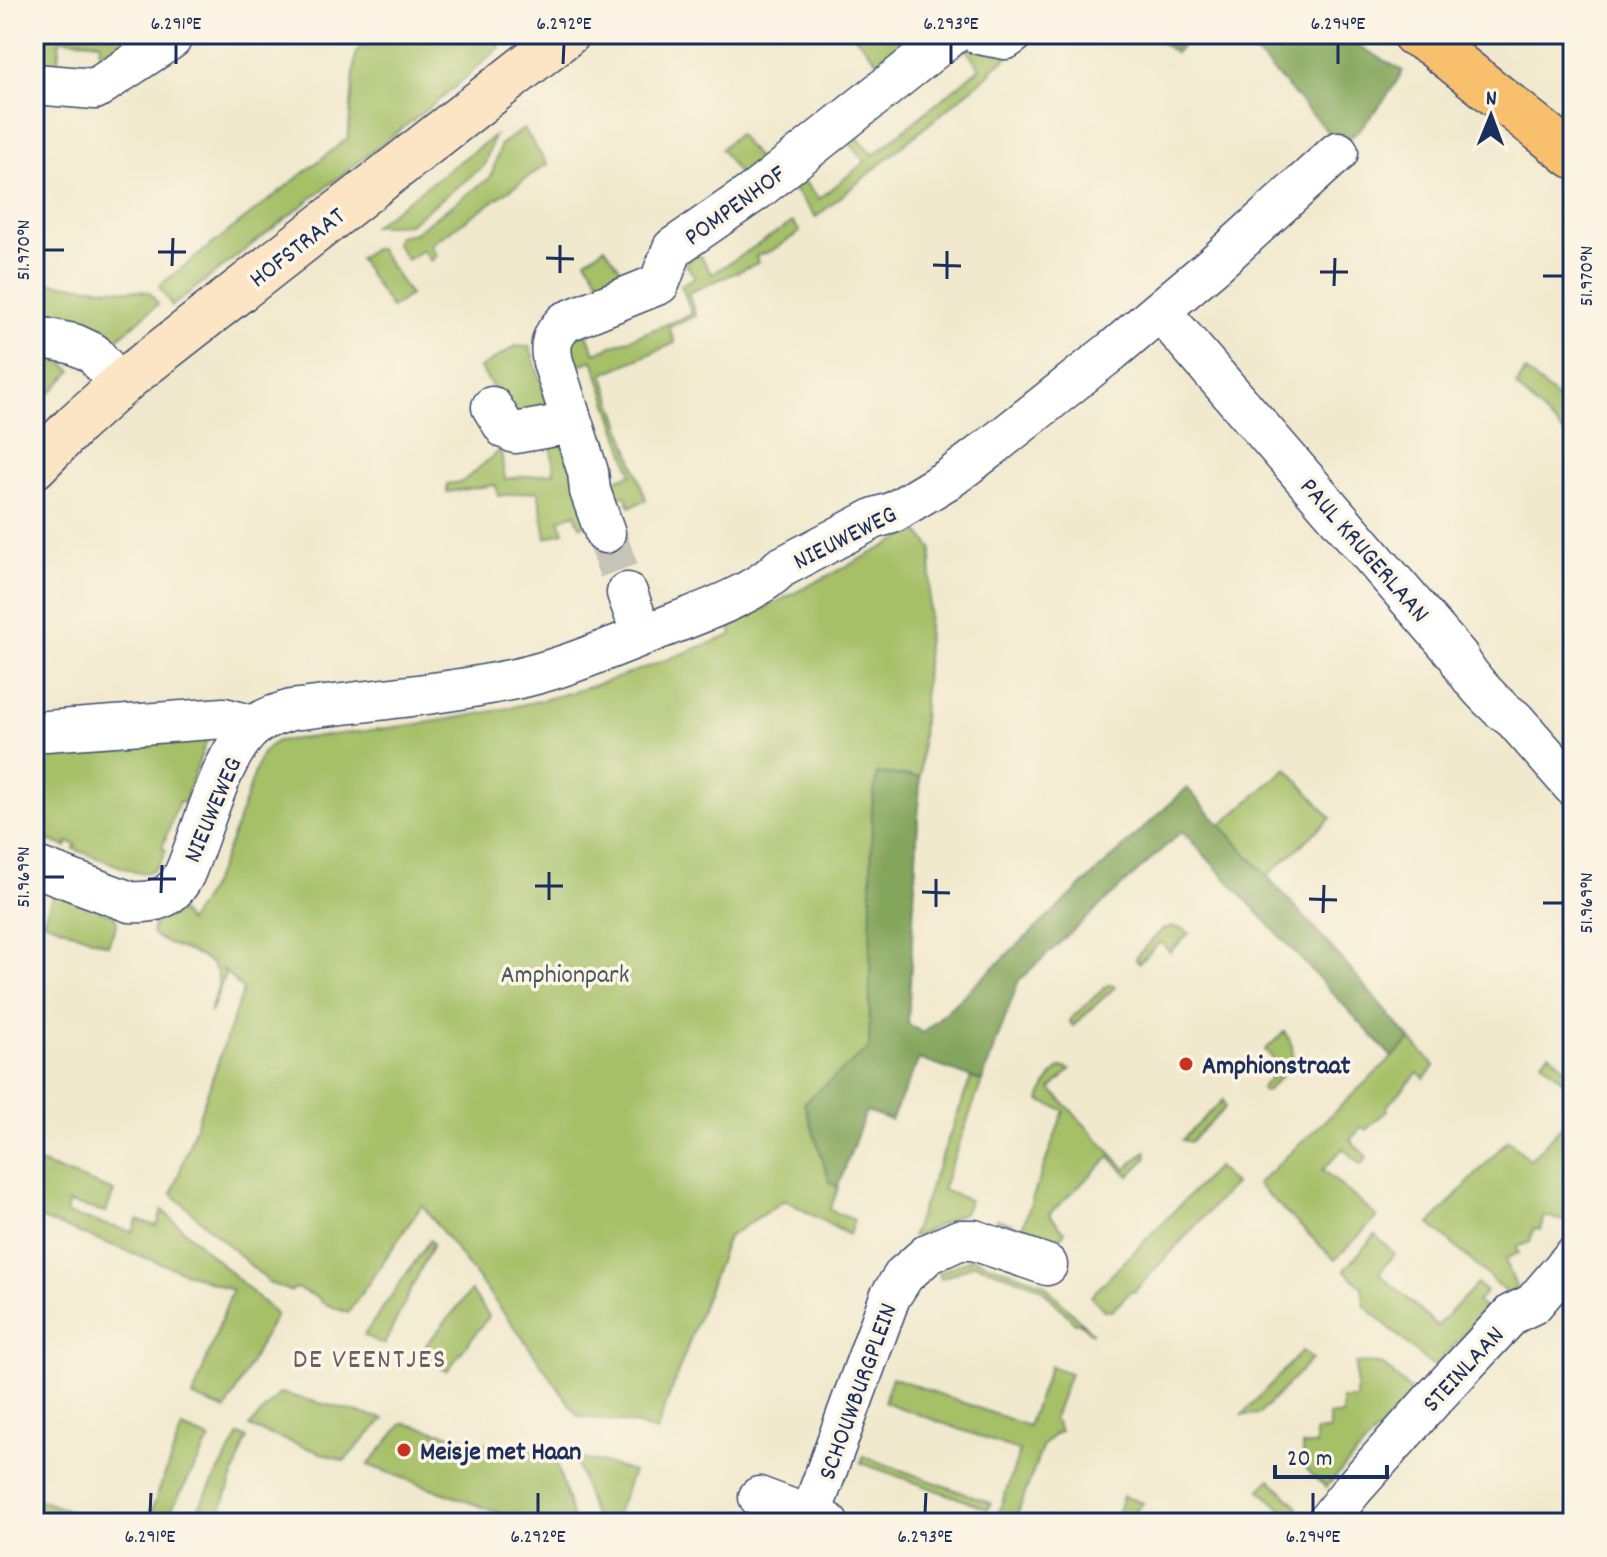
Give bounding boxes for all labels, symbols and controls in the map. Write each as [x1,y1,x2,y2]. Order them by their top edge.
text: 6.291°E [151,11,201,39]
text: 6.292°E [536,11,592,39]
text: 6.293°E [923,11,979,39]
text: 6.294°E [1311,11,1365,39]
north arrow [1451,76,1531,156]
text: N [1486,84,1497,115]
street label: POMPENHOF [677,157,795,257]
street label: HOFSTRAAT [242,199,355,298]
text: 51.970°N [11,220,39,280]
text: 51.970°N [1574,246,1602,306]
street label: PAUL KRUGERLAAN [1290,471,1437,632]
street label: NIEUWEWEG [787,497,904,581]
street label: NIEUWEWEG [175,752,253,869]
text: 51.969°N [11,846,39,908]
text: 51.969°N [1574,872,1602,934]
park label: Amphionpark [501,958,629,995]
place label: Amphionstraat [1202,1049,1351,1086]
marker: Amphionstraat [1177,1055,1195,1073]
street label: SCHOUWBURGPLEIN [810,1299,908,1486]
street label: STEINLAAN [1415,1319,1514,1422]
district label: DE VEENTJES [293,1342,447,1382]
scale bar [1275,1429,1387,1479]
place label: Meisje met Haan [420,1435,581,1472]
marker: Meisje met Haan [395,1441,413,1459]
text: 20 m [1287,1443,1333,1477]
text: 6.291°E [125,1524,175,1552]
text: 6.292°E [510,1524,566,1552]
text: 6.293°E [897,1524,953,1552]
text: 6.294°E [1286,1524,1340,1552]

